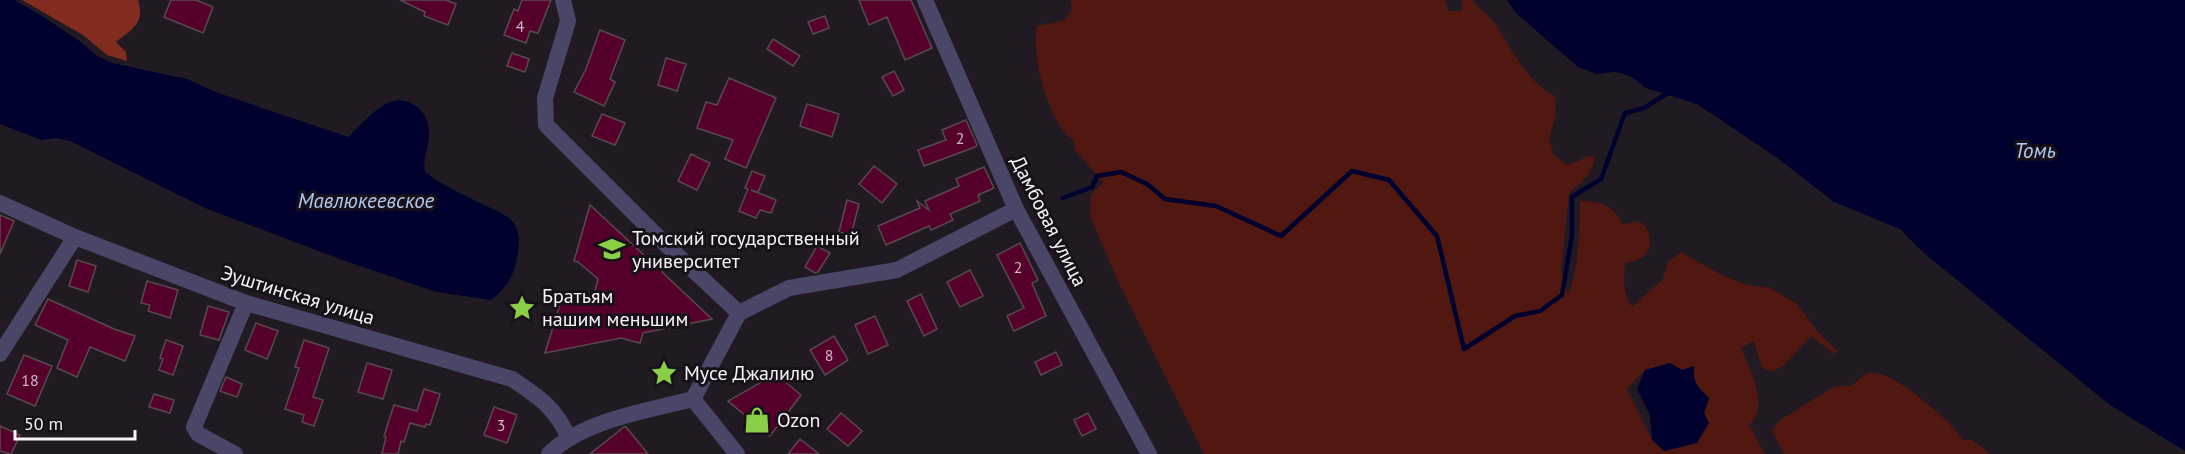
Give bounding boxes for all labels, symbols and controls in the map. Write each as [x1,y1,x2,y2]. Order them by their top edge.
house number: 4 [516,16,525,36]
house number: 2 [956,128,964,148]
water label: Томь [2014,137,2056,164]
street label: Дамбовая улица [1005,151,1093,291]
water label: Мавлюкеевское [298,187,435,214]
place label: Томский государственный университет [632,225,860,274]
school or university icon: Томский государственный университет [597,234,627,264]
house number: 2 [1014,257,1022,277]
street label: Эуштинская улица [218,259,378,331]
place label: Братьям нашим меньшим [542,283,688,332]
place icon: Братьям нашим меньшим [507,293,537,323]
house number: 8 [825,345,833,365]
place icon: Мусе Джалилю [649,358,679,388]
place label: Мусе Джалилю [684,360,814,386]
house number: 18 [21,370,39,390]
scale bar [15,403,135,441]
shop icon: Ozon [742,405,772,435]
place label: Ozon [777,407,821,433]
text: 50 m [24,412,63,435]
house number: 3 [497,415,505,435]

